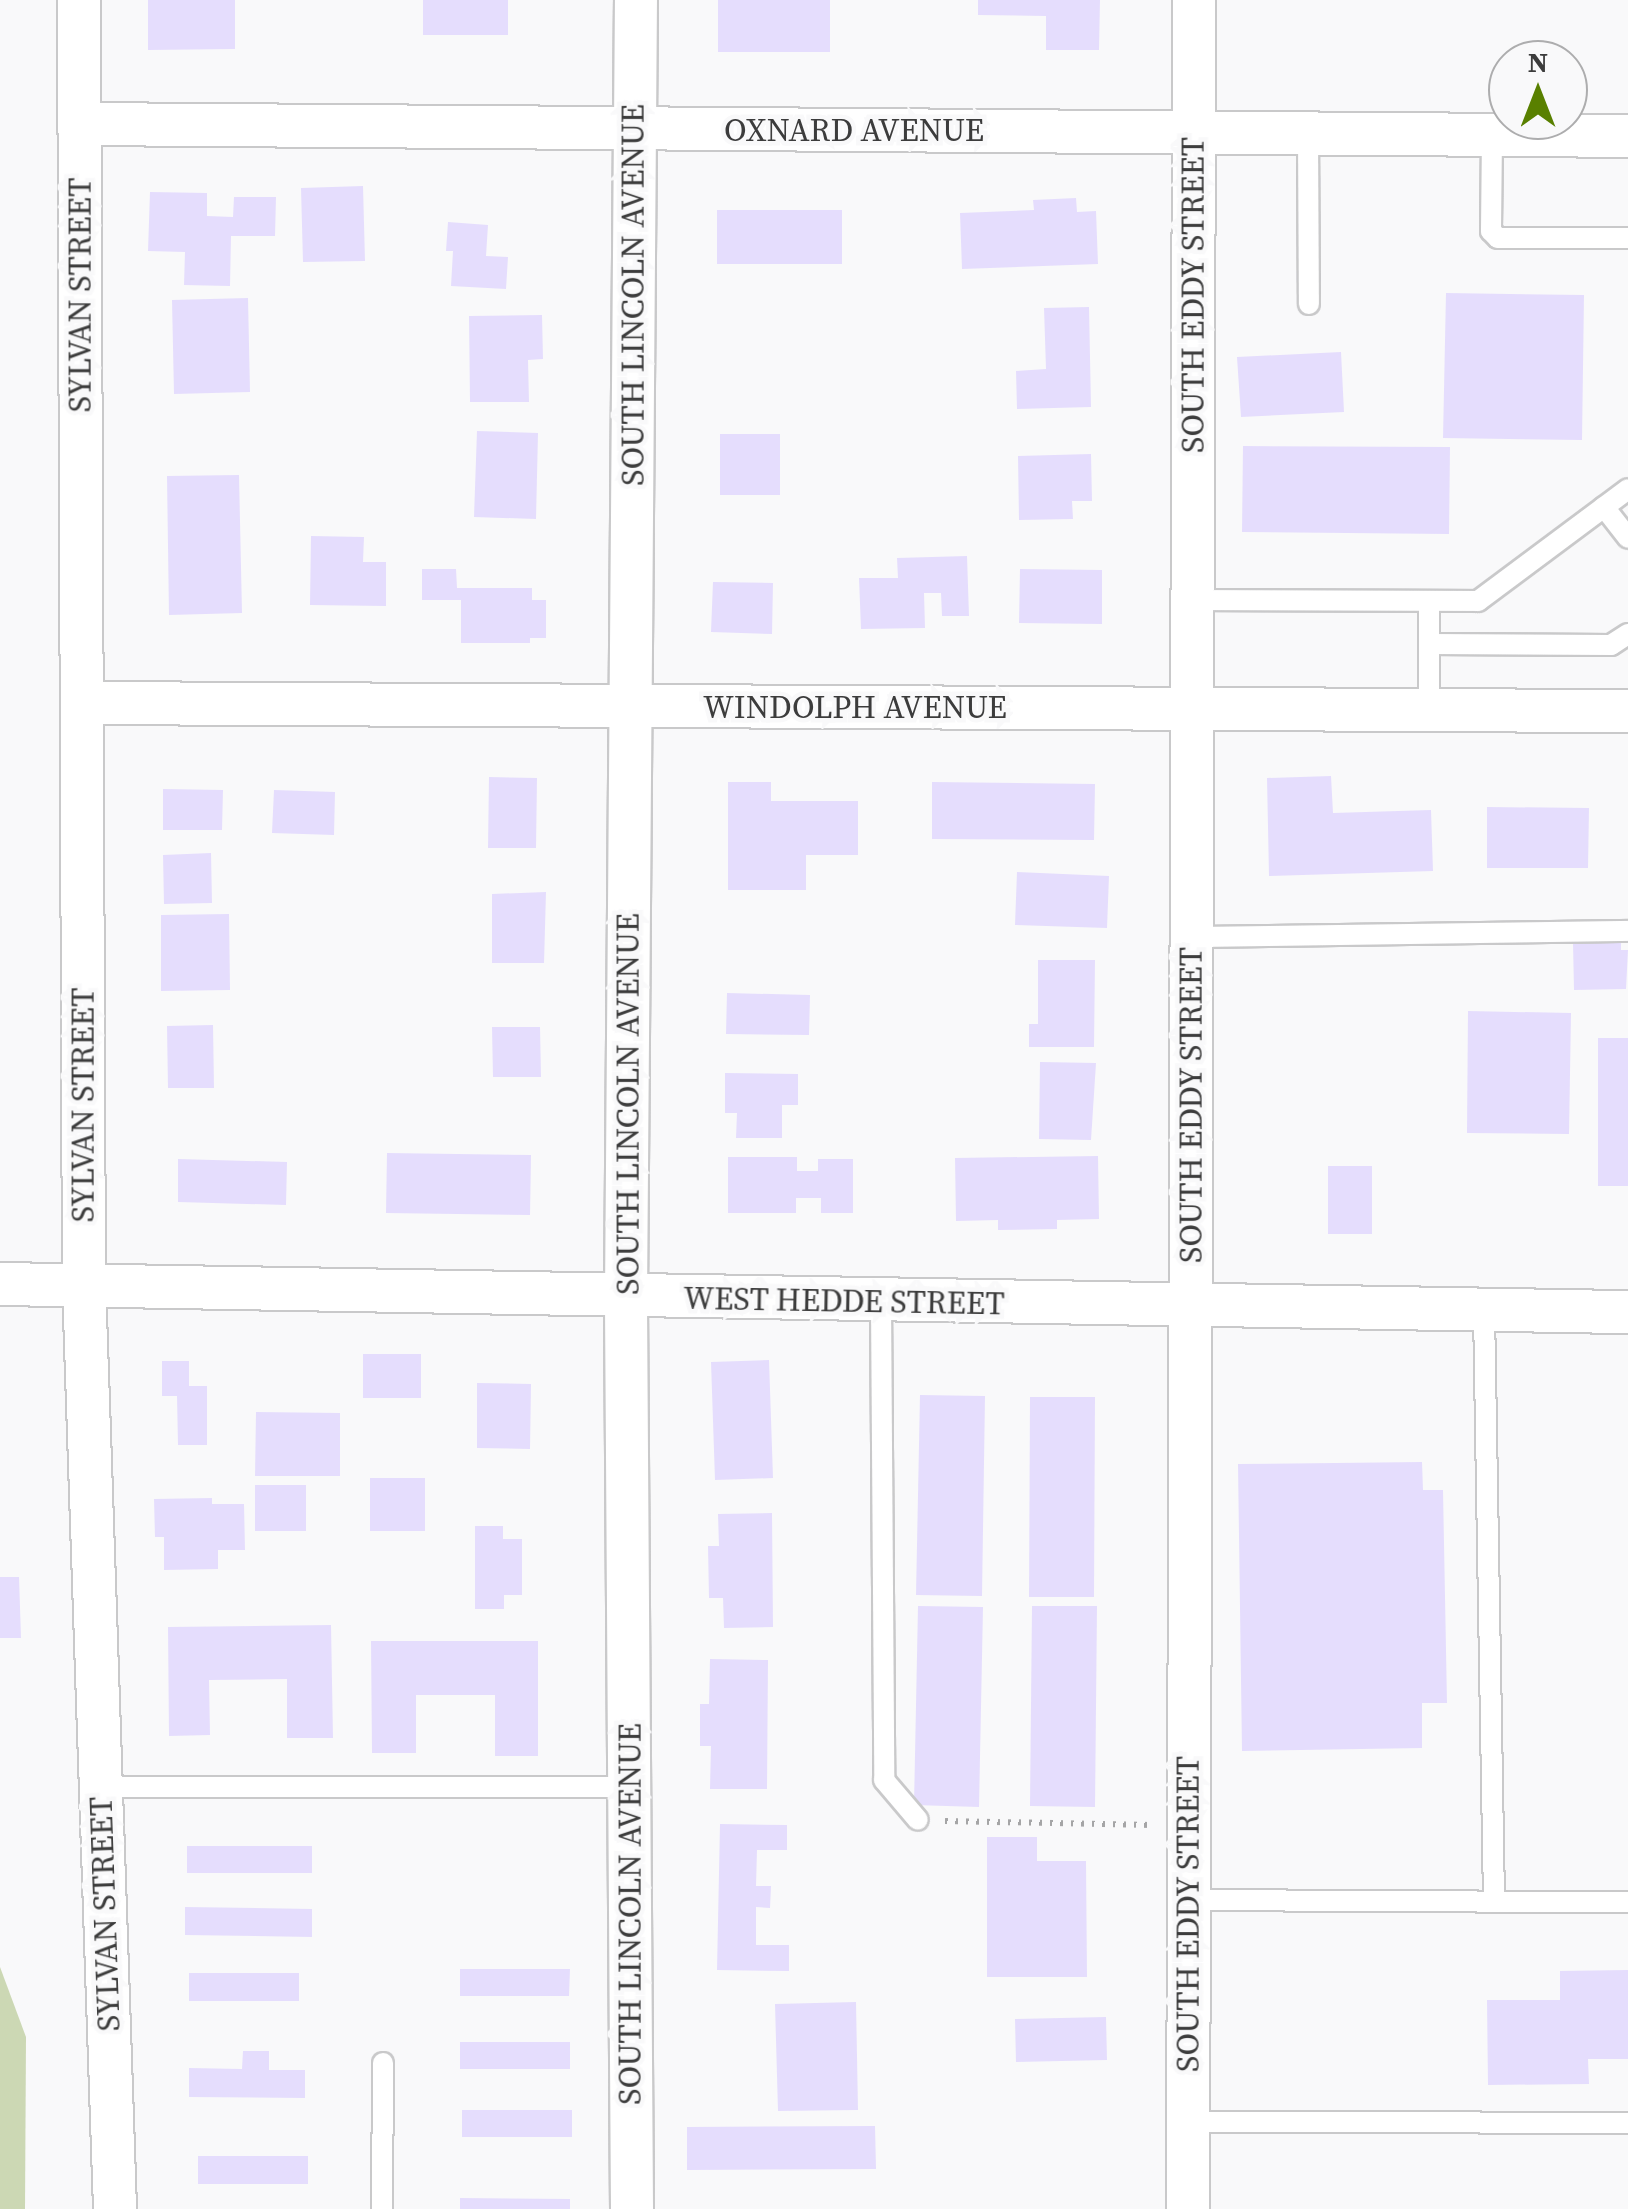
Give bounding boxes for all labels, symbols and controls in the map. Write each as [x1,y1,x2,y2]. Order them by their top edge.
north arrow [1488,40,1588,140]
text: N [1528,43,1548,81]
street label: SOUTH LINCOLN AVENUE [614,104,652,486]
street label: OXNARD AVENUE [724,111,984,149]
street label: SOUTH EDDY STREET [1174,136,1212,454]
street label: SYLVAN STREET [61,178,99,412]
street label: WINDOLPH AVENUE [703,688,1007,726]
street label: SOUTH LINCOLN AVENUE [609,913,647,1295]
street label: SOUTH EDDY STREET [1172,946,1210,1264]
street label: SYLVAN STREET [64,988,102,1222]
street label: WEST HEDDE STREET [683,1279,1005,1323]
street label: SOUTH LINCOLN AVENUE [611,1723,649,2105]
street label: SOUTH EDDY STREET [1169,1755,1207,2073]
street label: SYLVAN STREET [82,1796,128,2032]

